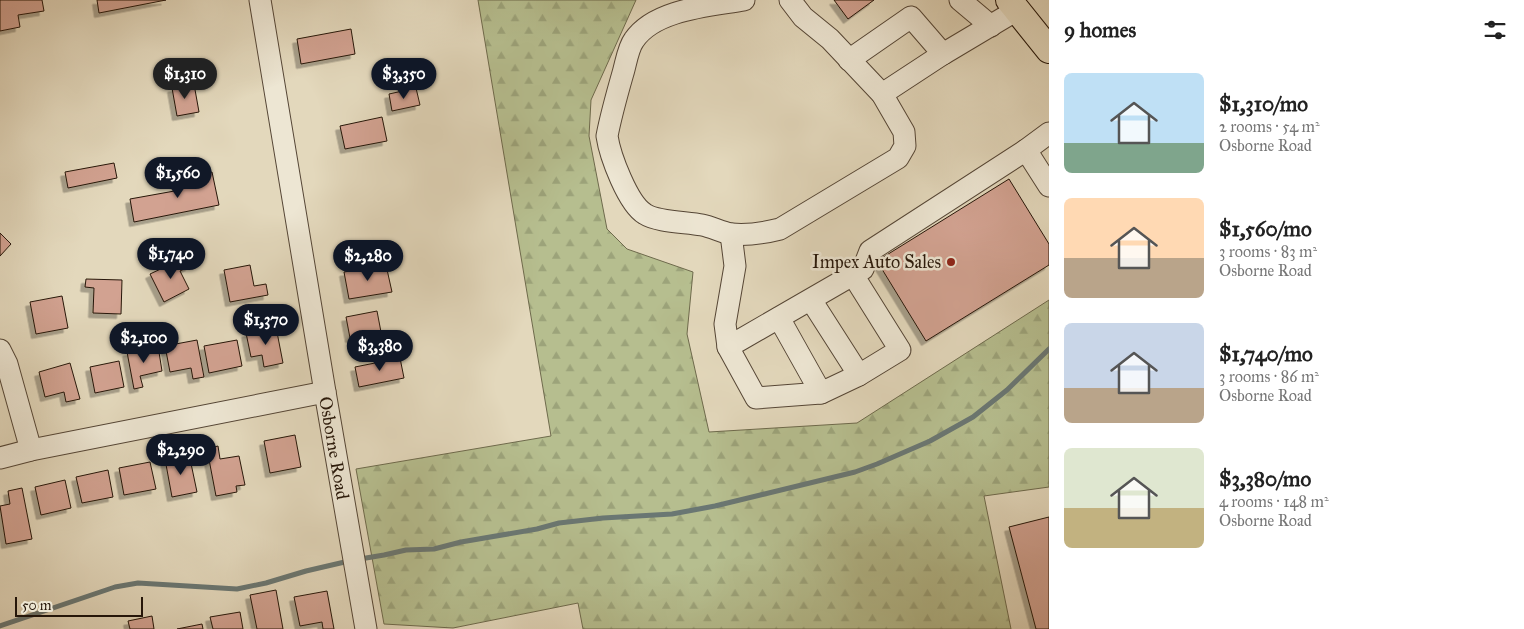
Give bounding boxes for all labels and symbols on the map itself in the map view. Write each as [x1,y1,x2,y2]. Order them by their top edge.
pin: $1,310 [144,58,226,100]
pin: $3,350 [363,58,445,100]
pin: $1,560 [137,156,219,199]
pin: $1,740 [130,238,212,280]
pin: $2,280 [327,240,409,282]
place label: Impex Auto Sales [812,251,941,273]
marker: Impex Auto Sales [945,256,957,268]
pin: $1,370 [225,304,307,346]
pin: $2,100 [103,322,185,364]
pin: $3,380 [339,330,421,372]
street label: Osborne Road [314,395,354,501]
pin: $2,290 [140,434,222,476]
scale bar [15,594,142,617]

